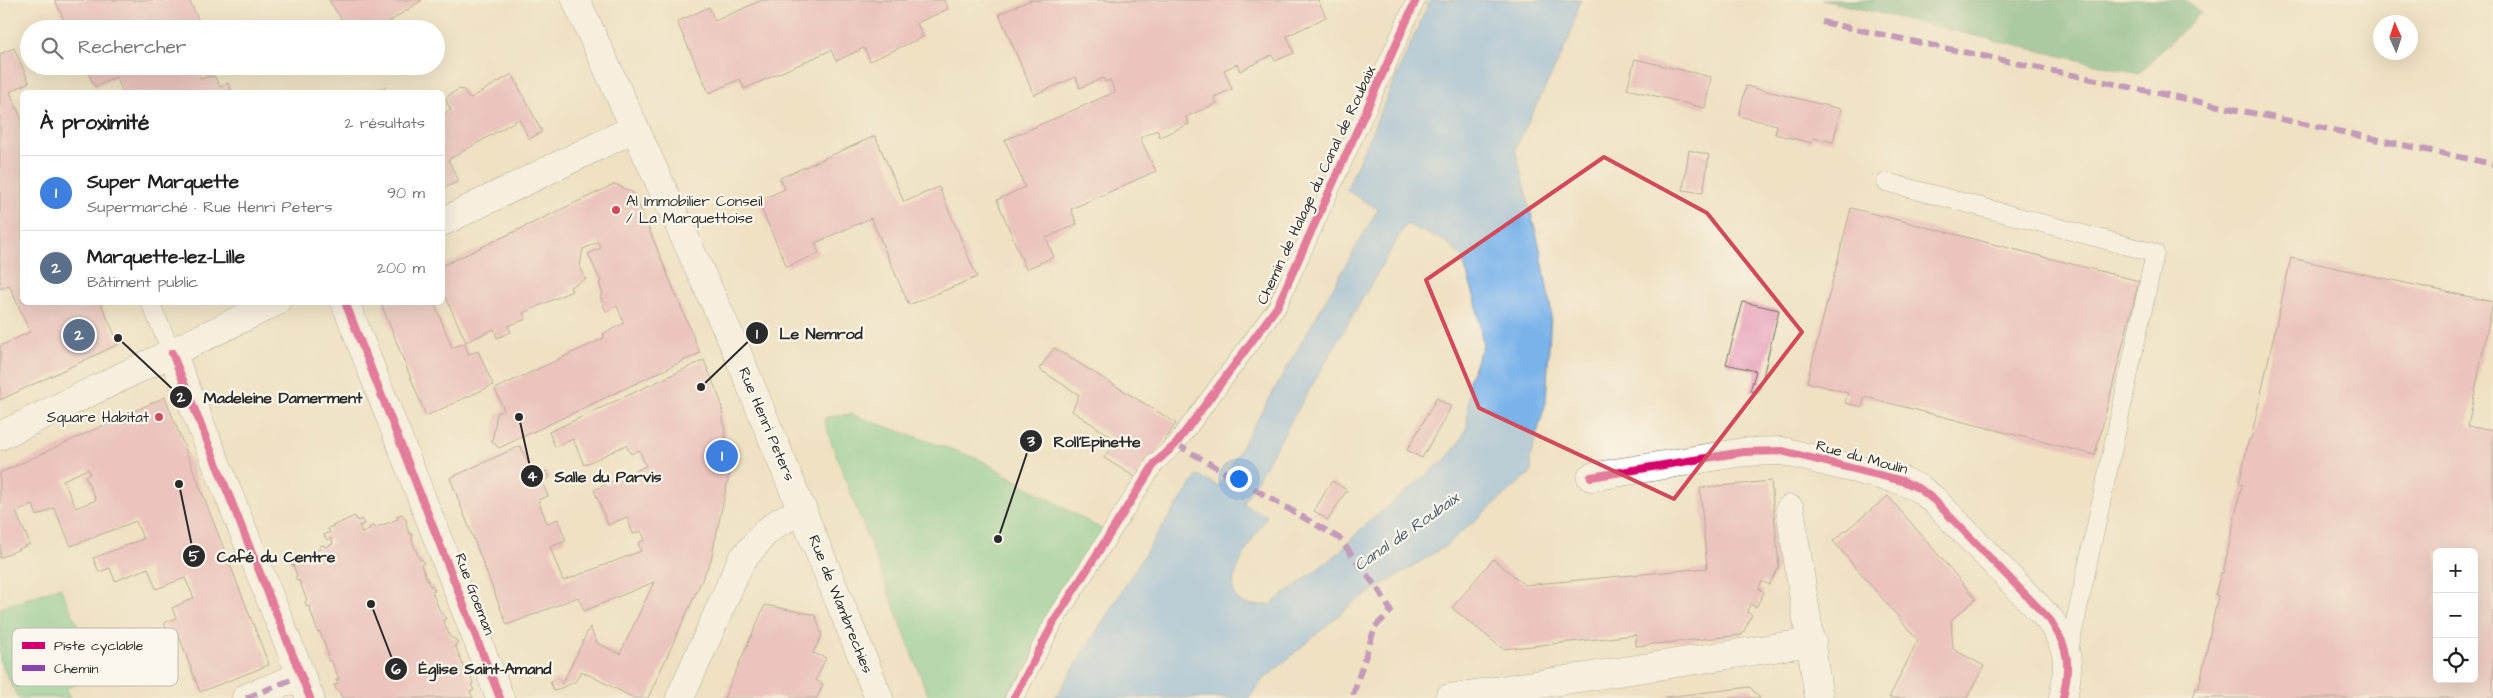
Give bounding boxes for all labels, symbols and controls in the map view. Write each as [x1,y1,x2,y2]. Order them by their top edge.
north arrow [2373,15,2418,60]
search box [20,20,445,75]
icon: search [38,34,66,62]
text: Rechercher [78,34,186,61]
street label: Chemin de Halage du Canal de Roubaix [1252,62,1382,308]
text: À proximité [40,108,149,137]
text: 2 résultats [344,112,425,134]
text: Super Marquette [87,169,239,196]
text: 1 [55,182,57,204]
text: 90 m [387,182,425,204]
place label: Al Immobilier Conseil / La Marquettoise [626,191,763,229]
text: Supermarché · Rue Henri Peters [87,196,332,218]
marker: Al Immobilier Conseil / La Marquettoise [610,204,622,216]
text: Marquette-lez-Lille [87,244,245,271]
text: 2 [51,257,61,279]
text: 200 m [377,257,425,279]
text: Bâtiment public [87,271,198,293]
pin: 2 [63,316,95,354]
callout: Le Nemrod [745,318,873,349]
text: Le Nemrod [779,323,863,345]
text: 1 [756,324,758,345]
street label: Rue Henri Peters [733,364,800,485]
callout: Madeleine Damerment [169,381,373,412]
text: 2 [176,387,186,408]
text: Madeleine Damerment [204,387,363,409]
place label: Square Habitat [47,407,149,428]
marker: Square Habitat [153,411,165,423]
callout: Roll'Epinette [1018,426,1150,457]
text: 3 [1026,431,1035,452]
text: Roll'Epinette [1053,431,1141,453]
street label: Rue du Moulin [1814,435,1911,480]
pin: 1 [706,437,738,475]
callout: Salle du Parvis [519,461,671,492]
text: 4 [527,466,538,487]
text: Salle du Parvis [553,466,662,488]
your location [1226,466,1252,492]
water label: Canal de Roubaix [1350,487,1465,576]
street label: Rue de Wambrechies [803,532,878,677]
callout: Café du Centre [182,540,346,571]
text: 5 [189,546,200,567]
text: Café du Centre [217,546,336,568]
map controls [2433,548,2478,683]
button: + [2433,548,2478,593]
street label: Rue Goeman [449,550,500,639]
button: − [2433,593,2478,638]
legend [12,628,178,686]
text: Piste cyclable [54,636,144,656]
button: locate [2433,638,2478,683]
callout: Église Saint-Amand [383,653,561,684]
text: Église Saint-Amand [418,658,552,682]
text: Chemin [54,659,98,679]
text: 6 [391,659,401,680]

